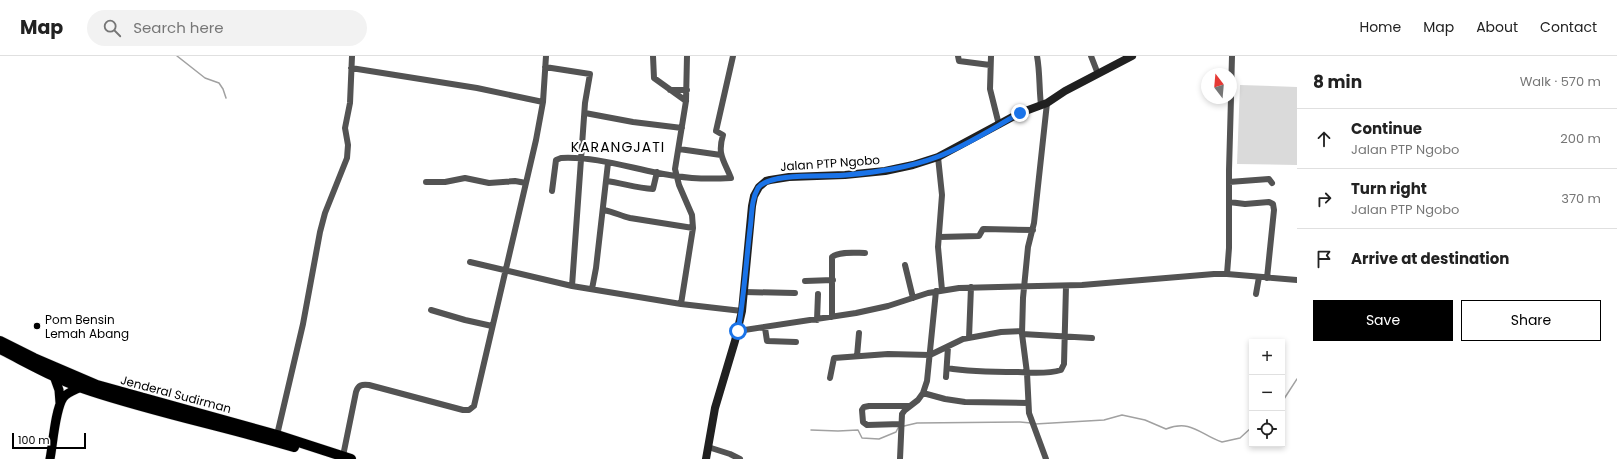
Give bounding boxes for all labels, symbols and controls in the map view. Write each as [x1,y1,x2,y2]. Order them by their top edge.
search box [87,10,367,46]
text: Map [20,14,63,41]
icon: search [101,17,123,39]
text: Search here [133,17,224,38]
text: Home [1359,17,1401,37]
text: Map [1423,17,1454,37]
text: About [1476,17,1518,37]
text: Contact [1540,17,1597,37]
north arrow [1201,68,1237,104]
text: 8 min [1313,70,1362,94]
text: Walk · 570 m [1520,72,1601,91]
route end [1011,104,1029,122]
text: Continue [1351,118,1422,139]
icon: ahead [1313,128,1335,150]
text: 200 m [1560,129,1601,148]
district label: KARANGJATI [571,137,665,157]
text: Jalan PTP Ngobo [1351,140,1459,159]
street label: Jalan PTP Ngobo [780,151,881,175]
text: Turn right [1351,178,1427,199]
icon: right [1313,188,1335,210]
text: 370 m [1561,189,1601,208]
text: Jalan PTP Ngobo [1351,200,1459,219]
icon: arrive [1313,248,1335,270]
text: Arrive at destination [1351,248,1509,269]
button: Save [1313,300,1453,341]
button: Share [1461,300,1601,341]
place label: Pom Bensin Lemah Abang [45,311,129,342]
marker: Pom Bensin Lemah Abang [32,321,42,331]
route start [729,322,747,340]
map controls [1249,339,1285,447]
button: + [1249,339,1285,375]
street label: Jenderal Sudirman [119,371,233,417]
button: − [1249,375,1285,411]
button: locate [1249,411,1285,447]
scale bar [12,431,86,450]
text: 100 m [18,432,50,448]

